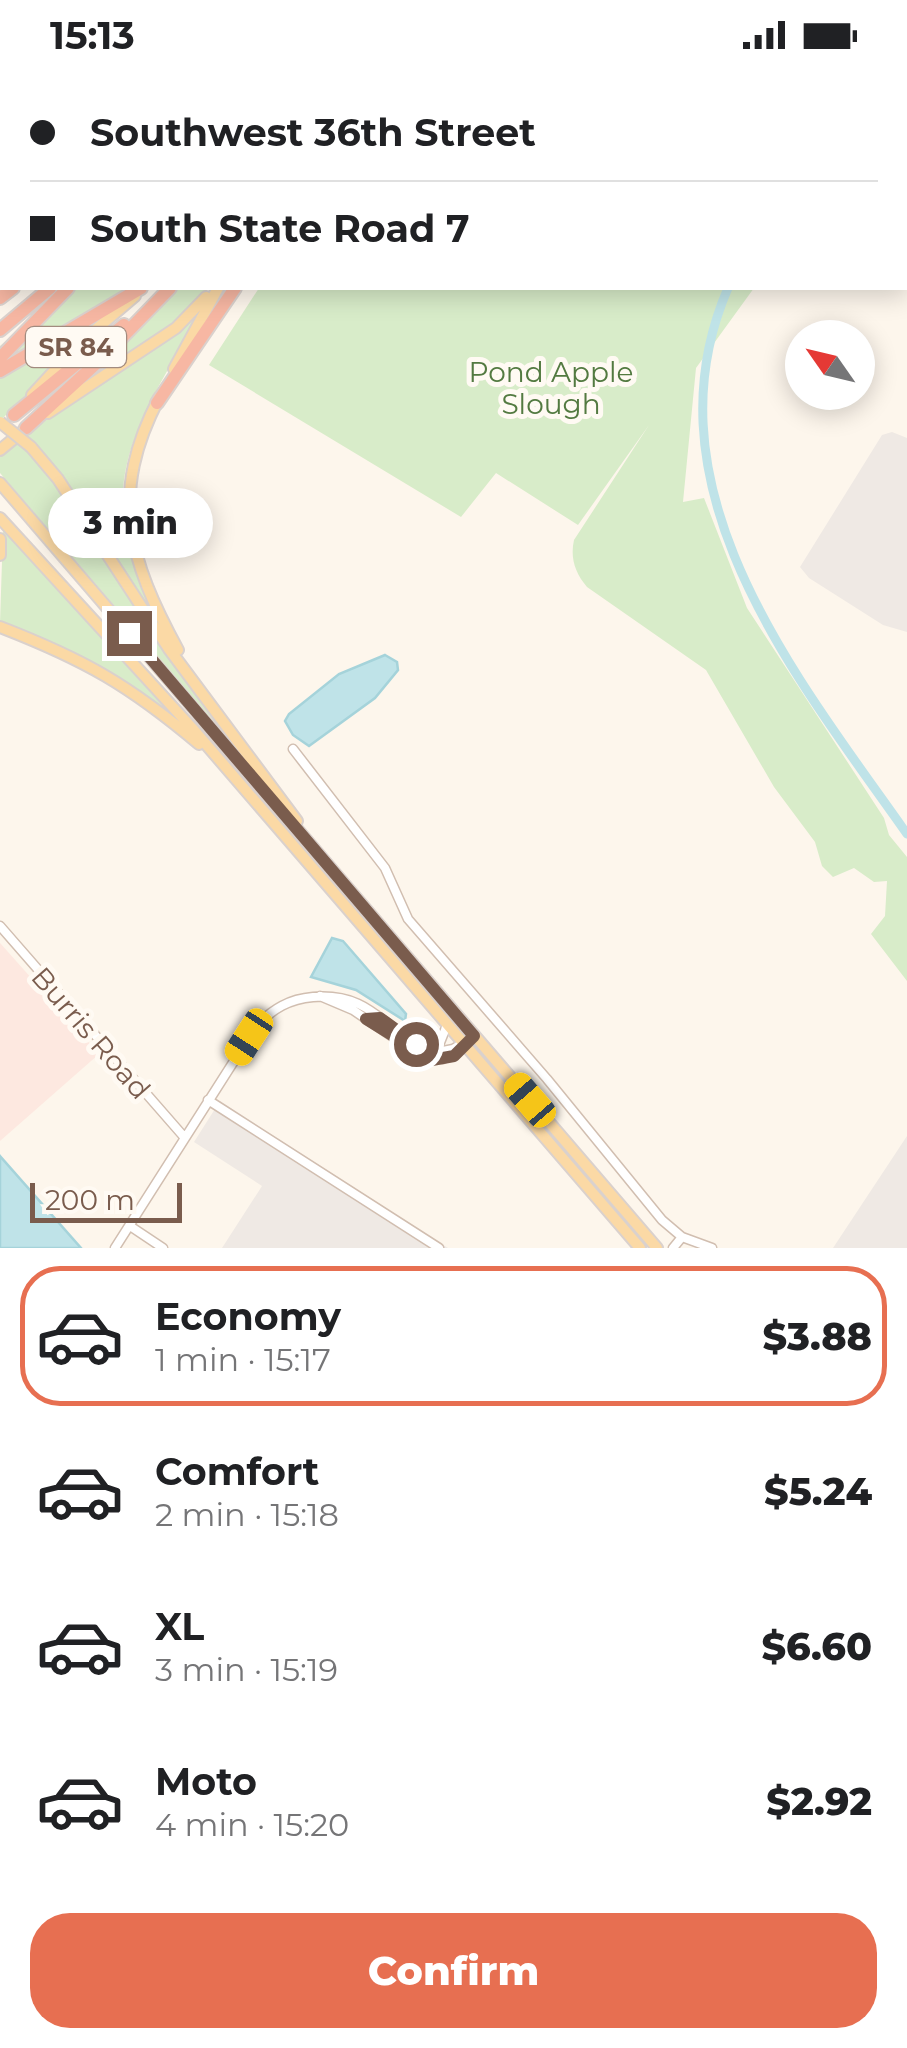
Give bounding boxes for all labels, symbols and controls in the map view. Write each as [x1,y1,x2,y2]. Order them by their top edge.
text: 15:13 [50,12,135,59]
text: Southwest 36th Street [90,109,536,156]
text: South State Road 7 [90,205,470,252]
north arrow [785,320,875,410]
map controls [785,320,875,410]
road number: SR 84 [26,327,126,367]
park label: Pond Apple Slough [468,355,634,421]
callout: 3 min [46,488,212,558]
text: 3 min [83,503,178,542]
route end [107,611,152,656]
street label: Burris Road [24,960,158,1106]
car [220,1004,278,1070]
route start [394,1022,439,1067]
car [499,1068,561,1132]
scale bar [30,1178,182,1222]
text: 200 m [45,1183,135,1217]
icon: car [35,1291,125,1381]
text: Economy [155,1293,341,1340]
text: $3.88 [763,1313,872,1360]
text: 1 min · 15:17 [155,1340,331,1379]
icon: car [35,1446,125,1536]
text: Comfort [155,1448,319,1495]
text: $5.24 [764,1468,872,1515]
text: 2 min · 15:18 [155,1495,339,1534]
icon: car [35,1601,125,1691]
text: XL [155,1603,204,1650]
text: $6.60 [761,1623,872,1670]
text: 3 min · 15:19 [155,1650,338,1689]
icon: car [35,1756,125,1846]
text: Moto [155,1758,257,1805]
text: $2.92 [766,1778,872,1825]
text: 4 min · 15:20 [155,1805,349,1844]
button: Confirm [30,1913,877,2028]

